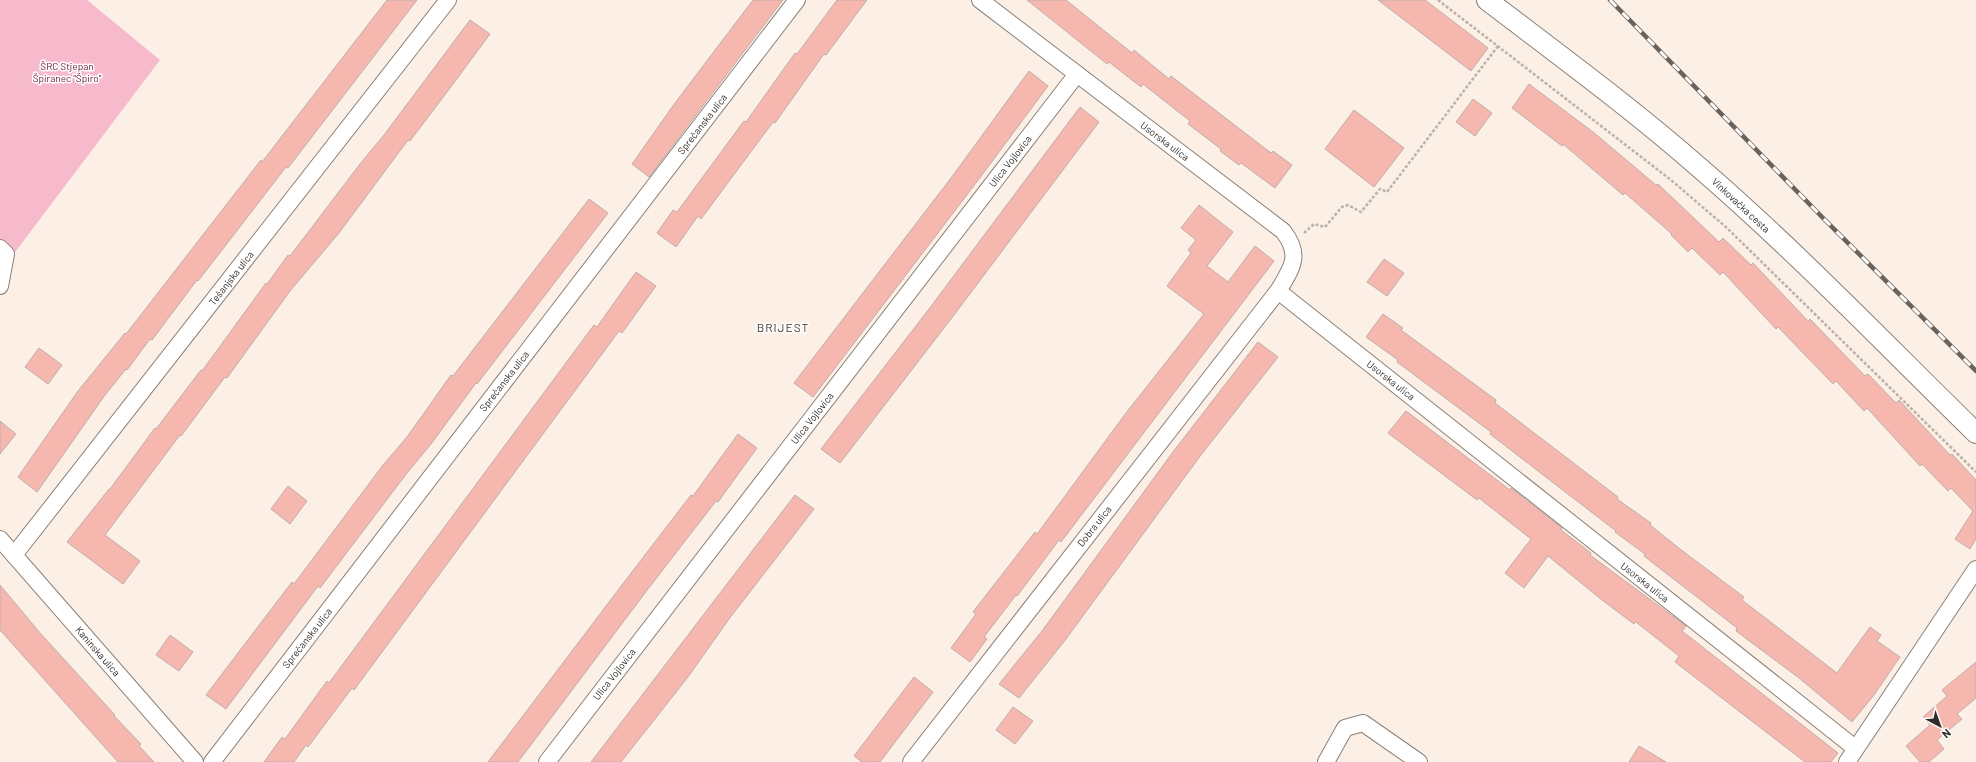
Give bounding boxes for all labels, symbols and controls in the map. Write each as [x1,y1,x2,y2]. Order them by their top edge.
park label: ŠRC Stjepan Špiranec "Špiro" [33,60,102,84]
street label: Sprečanska ulica [675,91,729,157]
street label: Usorska ulica [1138,119,1192,163]
street label: Ulica Vojlovica [986,133,1034,189]
street label: Vinkovačka cesta [1710,175,1772,235]
street label: Tešanjska ulica [206,249,256,307]
district label: BRIJEST [757,320,809,334]
street label: Sprečanska ulica [477,348,531,414]
street label: Usorska ulica [1365,358,1417,402]
street label: Ulica Vojlovica [788,390,836,446]
street label: Dobra ulica [1074,503,1114,549]
street label: Usorska ulica [1619,560,1671,604]
street label: Sprečanska ulica [280,605,334,671]
street label: Kaninska ulica [73,624,123,678]
street label: Ulica Vojlovica [590,646,638,702]
north arrow [1920,706,1960,746]
text: N [1940,727,1954,741]

